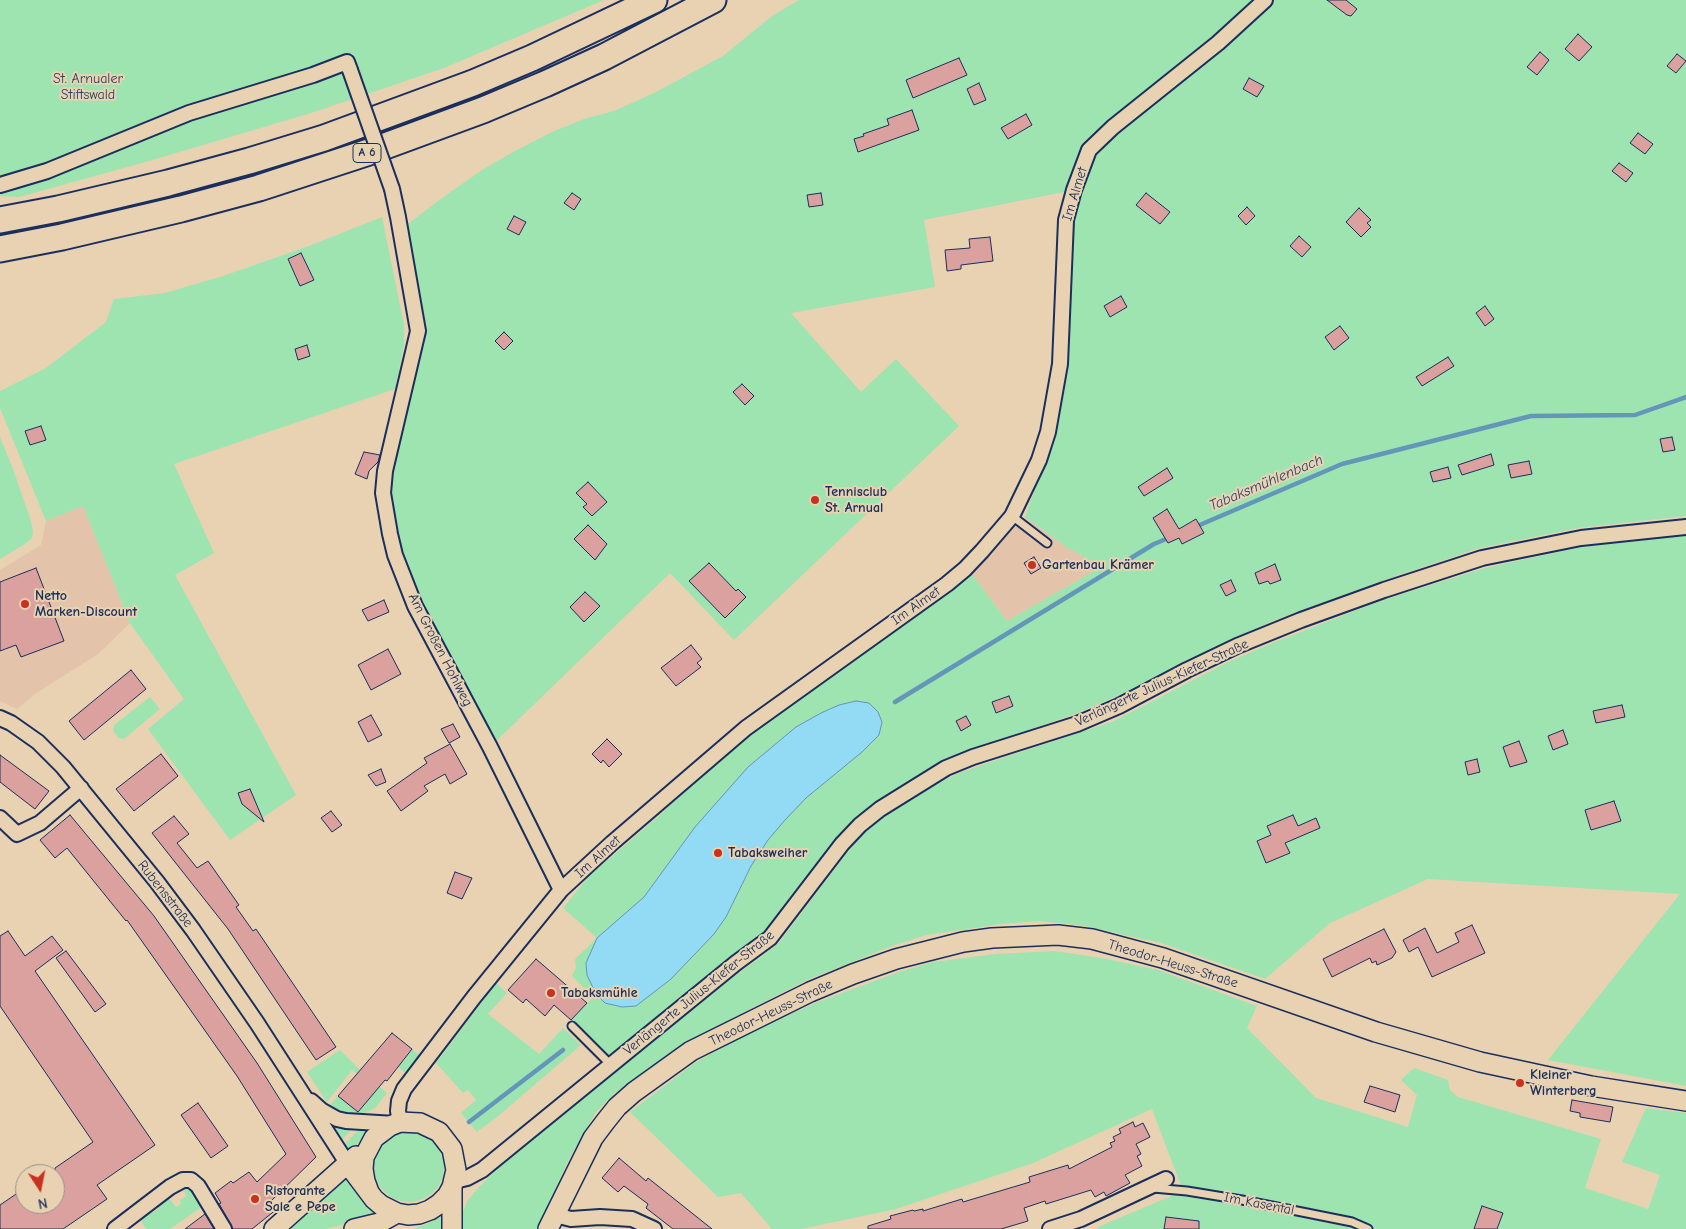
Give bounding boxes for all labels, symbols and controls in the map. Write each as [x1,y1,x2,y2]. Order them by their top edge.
park label: St. Arnualer Stiftswald [53,71,123,104]
road number: A 6 [353,144,381,162]
street label: Im Almet [1059,165,1091,223]
water label: Tabaksmühlenbach [1206,451,1326,515]
place label: Tennisclub St. Arnual [825,484,887,516]
marker: Tennisclub St. Arnual [809,494,821,506]
place label: Gartenbau Krämer [1042,557,1154,573]
marker: Gartenbau Krämer [1026,559,1038,571]
street label: Im Almet [888,583,944,629]
place label: Netto Marken-Discount [35,588,137,620]
street label: Am Großen Hohlweg [404,591,476,709]
marker: Netto Marken-Discount [19,598,31,610]
street label: Verlängerte Julius-Kiefer-Straße [1073,635,1251,731]
street label: Im Almet [572,832,624,882]
place label: Tabaksweiher [728,845,807,861]
marker: Tabaksweiher [712,847,724,859]
street label: Rubensstraße [134,857,196,931]
street label: Verlängerte Julius-Kiefer-Straße [620,927,778,1059]
street label: Theodor-Heuss-Straße [1106,936,1240,992]
street label: Theodor-Heuss-Straße [707,976,835,1050]
place label: Tabaksmühle [561,985,638,1001]
marker: Tabaksmühle [545,987,557,999]
place label: Kleiner Winterberg [1530,1067,1597,1100]
marker: Kleiner Winterberg [1514,1077,1526,1089]
north arrow [15,1164,65,1214]
place label: Ristorante Sale e Pepe [265,1183,336,1216]
street label: Im Kasental [1222,1189,1296,1219]
marker: Ristorante Sale e Pepe [249,1193,261,1205]
text: N [37,1194,49,1212]

